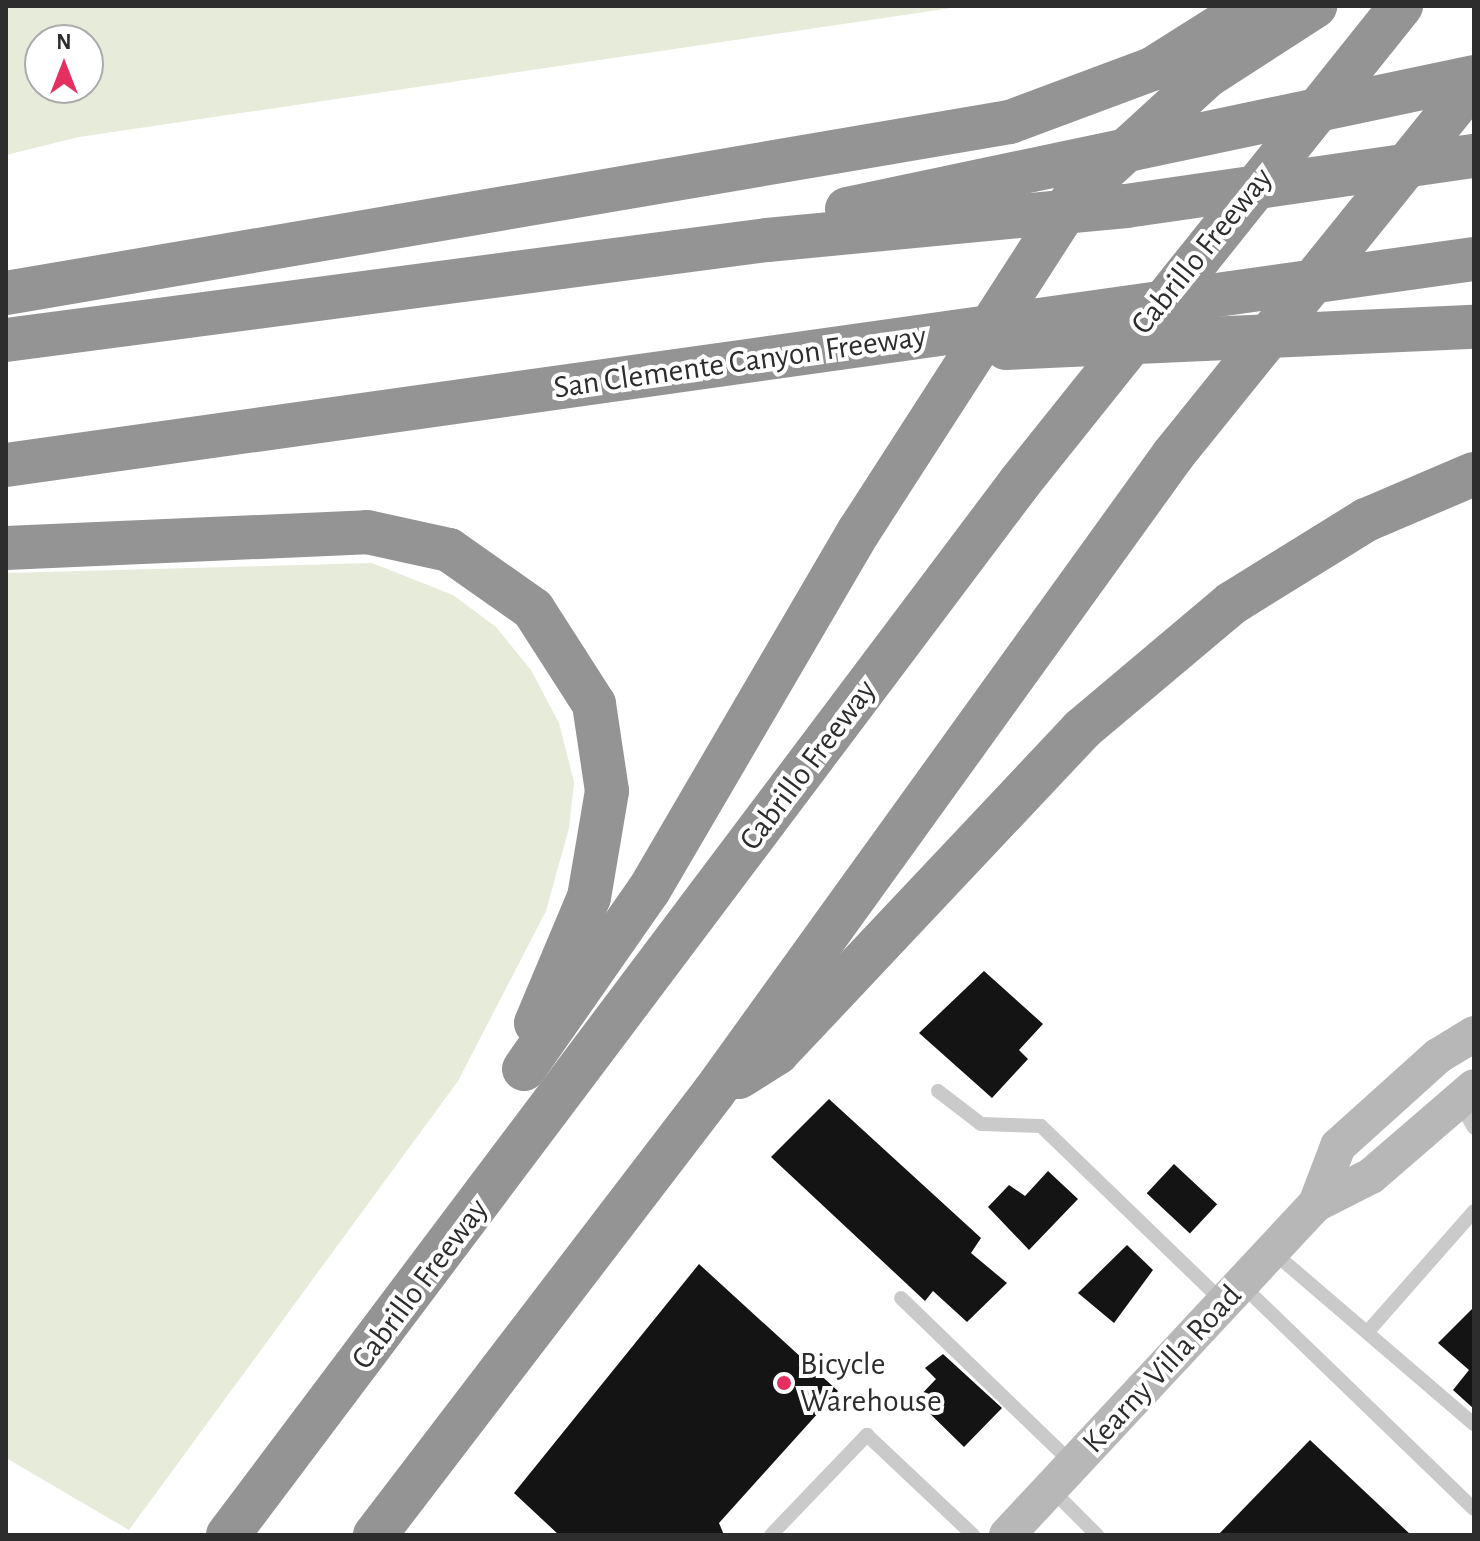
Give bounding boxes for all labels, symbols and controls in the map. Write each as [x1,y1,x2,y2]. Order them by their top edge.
north arrow [24,24,104,104]
text: N [56,31,72,53]
street label: Cabrillo Freeway [1123,160,1281,342]
street label: San Clemente Canyon Freeway [551,317,929,407]
street label: Cabrillo Freeway [731,672,885,858]
street label: Cabrillo Freeway [343,1191,497,1377]
street label: Kearny Villa Road [1074,1277,1250,1461]
place label: Bicycle Warehouse [800,1346,942,1421]
marker: Bicycle Warehouse [775,1374,793,1392]

